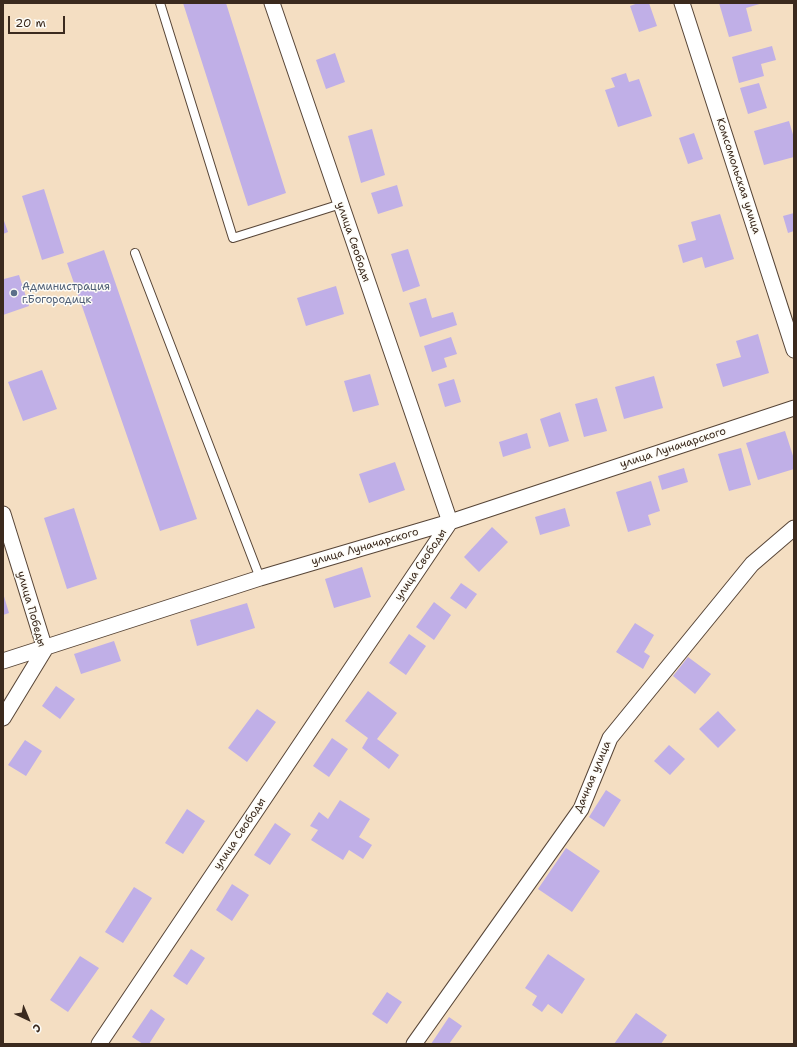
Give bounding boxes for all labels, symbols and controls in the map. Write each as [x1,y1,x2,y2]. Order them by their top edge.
scale bar [10,8,67,34]
text: 20 m [15,15,46,31]
street label: Комсомольская улица [713,116,763,236]
street label: улица Свободы [333,200,373,284]
place label: Администрация г.Богородицк [22,280,110,306]
marker: Администрация г.Богородицк [9,288,19,298]
street label: улица Луначарского [618,425,728,471]
street label: улица Луначарского [310,525,420,569]
street label: улица Свободы [392,527,450,603]
street label: улица Победы [14,570,48,648]
street label: Дачная улица [572,739,614,815]
street label: улица Свободы [211,796,269,872]
north arrow [8,999,48,1039]
text: С [29,1020,44,1036]

